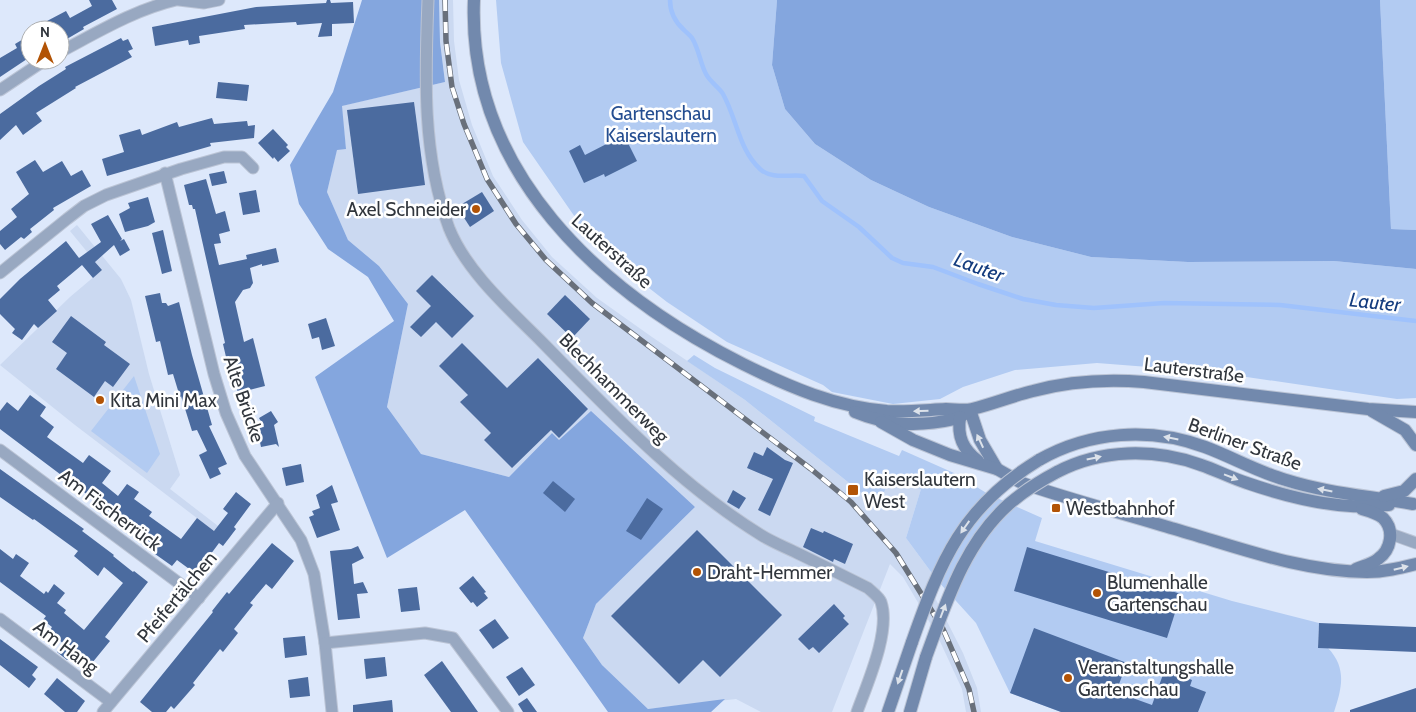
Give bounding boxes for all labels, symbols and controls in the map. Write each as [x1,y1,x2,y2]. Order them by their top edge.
north arrow [20,20,70,70]
text: N [40,23,50,41]
park label: Gartenschau Kaiserslautern [605,102,717,147]
place label: Axel Schneider [346,198,466,221]
marker: Axel Schneider [470,203,482,215]
street label: Lauterstraße [567,209,657,293]
water label: Lauter [951,247,1008,287]
water label: Lauter [1348,287,1403,317]
street label: Blechhammerweg [554,328,674,448]
street label: Lauterstraße [1143,352,1246,388]
street label: Alte Brücke [218,353,270,446]
place label: Kita Mini Max [110,389,217,412]
marker: Kita Mini Max [94,394,106,406]
one-way arrow [913,407,929,415]
street label: Berliner Straße [1185,413,1305,475]
one-way arrow [976,433,985,448]
one-way arrow [1163,434,1179,442]
one-way arrow [1087,454,1102,462]
street label: Am Fischerrück [54,464,166,556]
place label: Kaiserslautern West [864,468,976,513]
one-way arrow [1224,473,1239,481]
marker: Kaiserslautern West [846,483,860,497]
one-way arrow [1316,485,1332,493]
place label: Westbahnhof [1066,497,1175,520]
marker: Westbahnhof [1050,502,1062,514]
one-way arrow [960,520,970,534]
street label: Pfeifertälchen [132,547,222,647]
place label: Draht-Hemmer [707,561,832,584]
one-way arrow [1393,564,1408,572]
marker: Draht-Hemmer [691,566,703,578]
place label: Blumenhalle Gartenschau [1107,571,1208,616]
marker: Blumenhalle Gartenschau [1091,587,1103,599]
one-way arrow [940,604,947,619]
street label: Am Hang [29,615,103,679]
place label: Veranstaltungshalle Gartenschau [1078,656,1234,701]
one-way arrow [896,669,903,684]
marker: Veranstaltungshalle Gartenschau [1062,672,1074,684]

